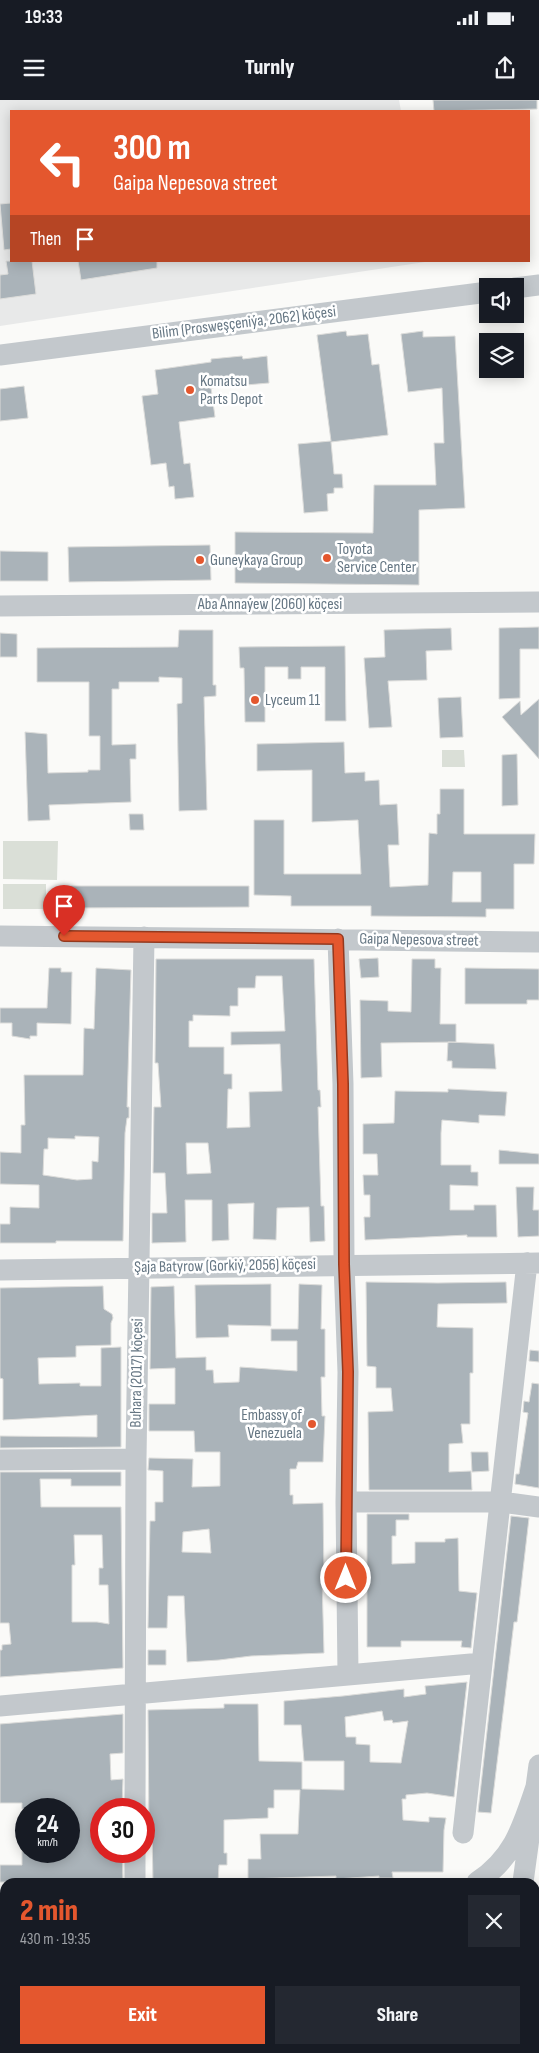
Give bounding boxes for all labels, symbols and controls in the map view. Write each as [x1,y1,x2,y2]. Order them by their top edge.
text: 19:33 [25,6,63,29]
icon: menu [20,54,48,82]
text: Turnly [245,54,294,81]
icon: share [491,54,519,82]
text: 300 m [113,127,191,170]
icon: left [30,130,95,195]
text: Gaipa Nepesova street [113,170,277,197]
icon: arrive [71,225,99,253]
text: Then [30,228,61,251]
map controls [479,278,524,378]
button: sound [479,278,524,323]
street label: Bilim (Prosweşçeniýa, 2062) köçesi [151,302,337,344]
button: layers [479,333,524,378]
place label: Komatsu Parts Depot [200,372,263,409]
marker: Komatsu Parts Depot [184,384,196,396]
place label: Toyota Service Center [337,540,417,577]
place label: Guneykaya Group [210,551,303,570]
marker: Toyota Service Center [321,552,333,564]
marker: Guneykaya Group [194,554,206,566]
street label: Aba Annaýew (2060) köçesi [197,595,342,614]
place label: Lyceum 11 [265,691,320,710]
marker: Lyceum 11 [249,694,261,706]
pin [43,885,85,936]
icon: arrive [50,892,78,920]
street label: Gaipa Nepesova street [359,929,479,951]
street label: Şaja Batyrow (Gorkiý, 2056) köçesi [134,1255,316,1277]
street label: Buhara (2017) köçesi [127,1318,147,1428]
place label: Embassy of Venezuela [241,1406,302,1443]
marker: Embassy of Venezuela [306,1418,318,1430]
position arrow [319,1551,371,1603]
speed limit sign: 30 [90,1798,155,1863]
text: 24 [36,1809,59,1840]
text: km/h [37,1835,58,1850]
text: 2 min [20,1893,78,1929]
button: close [468,1895,520,1947]
text: 430 m · 19:35 [20,1930,91,1949]
button: Exit [20,1986,265,2044]
button: Share [275,1986,520,2044]

